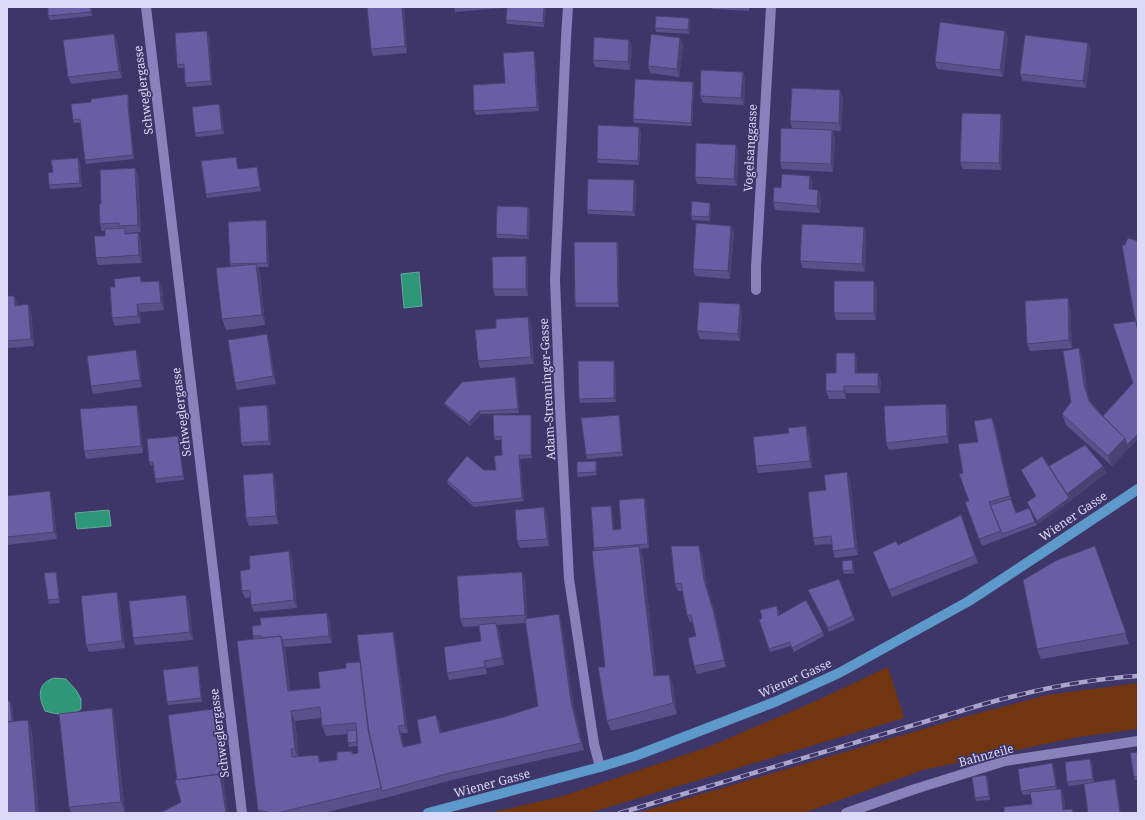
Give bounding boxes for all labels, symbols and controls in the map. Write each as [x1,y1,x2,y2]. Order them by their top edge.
street label: Schweglergasse [129,45,157,135]
street label: Vogelsanggasse [739,104,761,192]
street label: Adam-Strenninger-Gasse [535,318,559,460]
street label: Schweglergasse [167,367,195,457]
street label: Wiener Gasse [1036,487,1110,545]
street label: Wiener Gasse [756,654,834,702]
street label: Schweglergasse [205,688,233,778]
street label: Bahnzeile [957,739,1015,771]
street label: Wiener Gasse [452,765,532,801]

